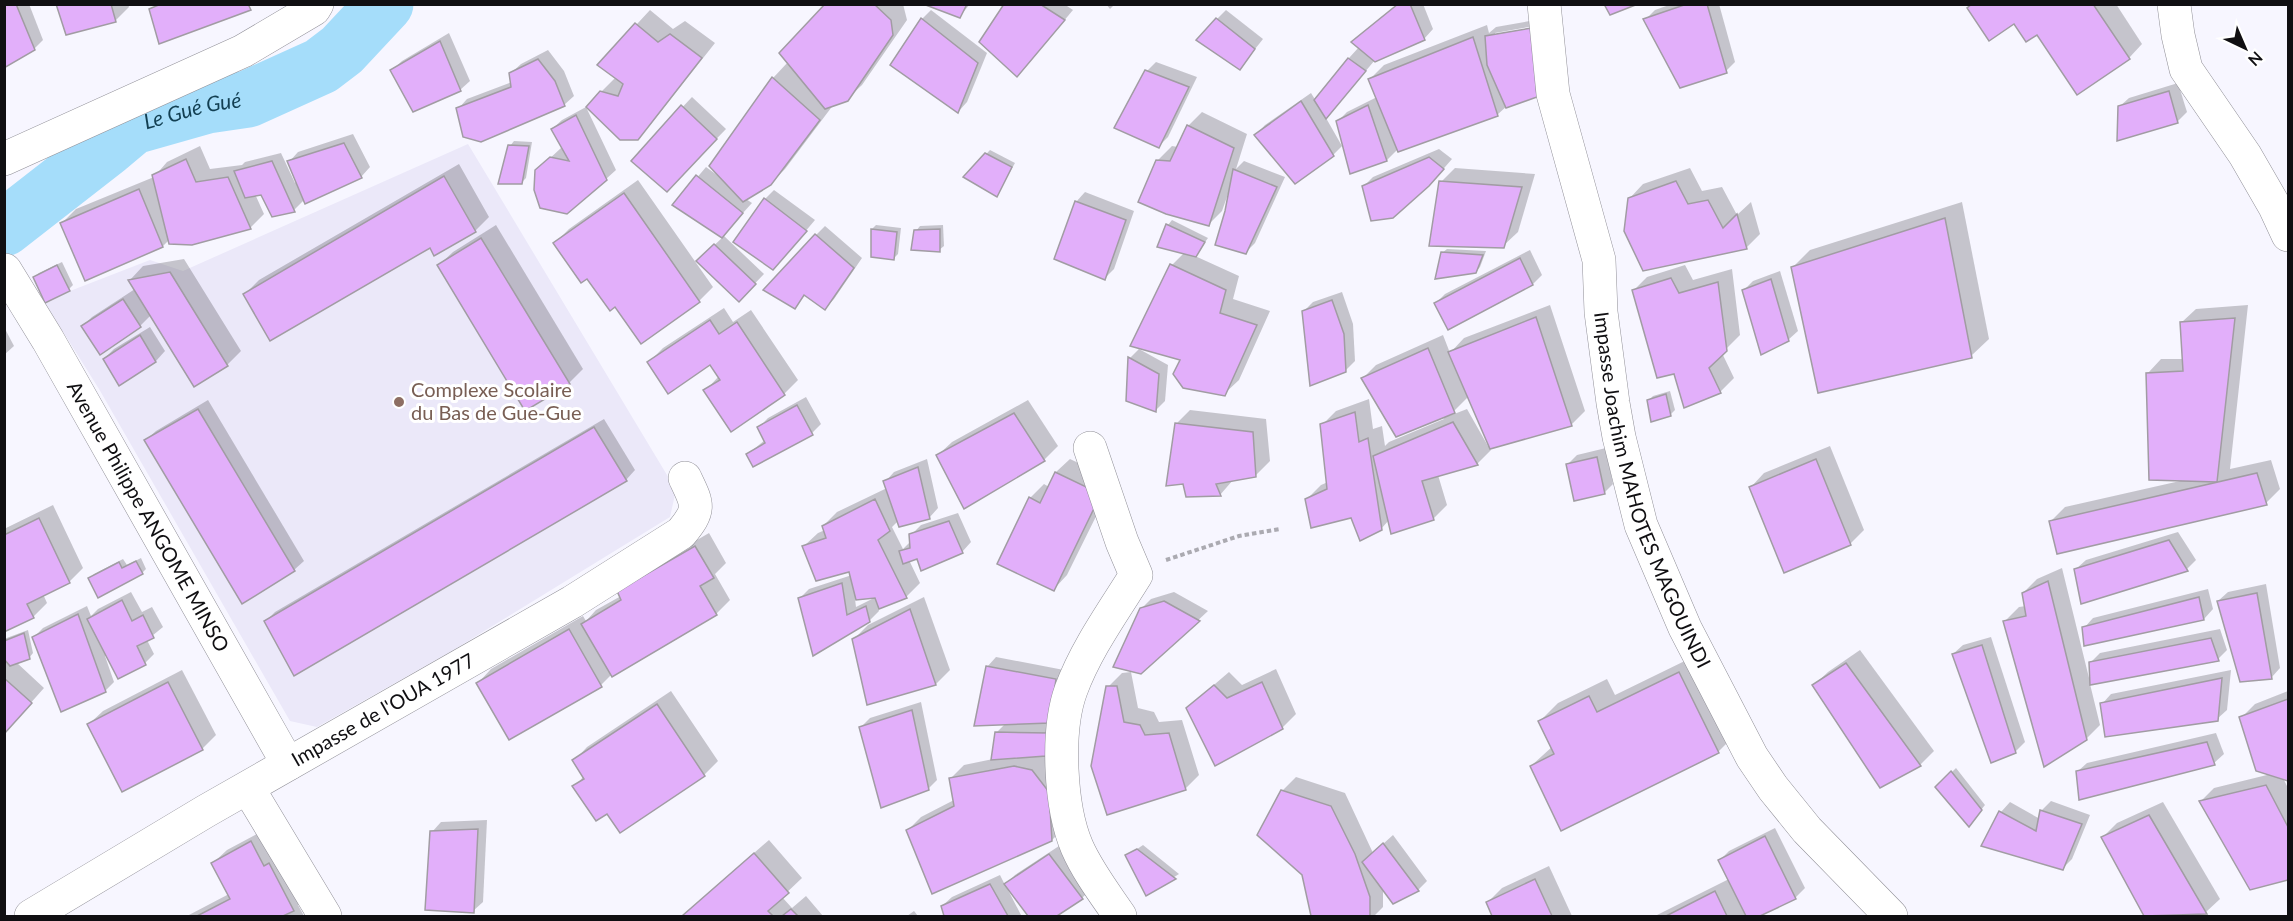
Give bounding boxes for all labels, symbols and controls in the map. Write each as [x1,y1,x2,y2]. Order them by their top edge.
north arrow [2215,18,2275,78]
text: N [2245,48,2267,70]
water label: Le Gué Gué [140,86,243,133]
street label: Impasse Joachim MAHOTES MAGOUINDI [1590,310,1717,672]
street label: Avenue Philippe ANGOME MINSO [63,376,235,656]
place label: Complexe Scolaire du Bas de Gue-Gue [411,377,582,424]
marker: Complexe Scolaire du Bas de Gue-Gue [392,395,406,409]
street label: Impasse de l'OUA 1977 [287,647,478,771]

